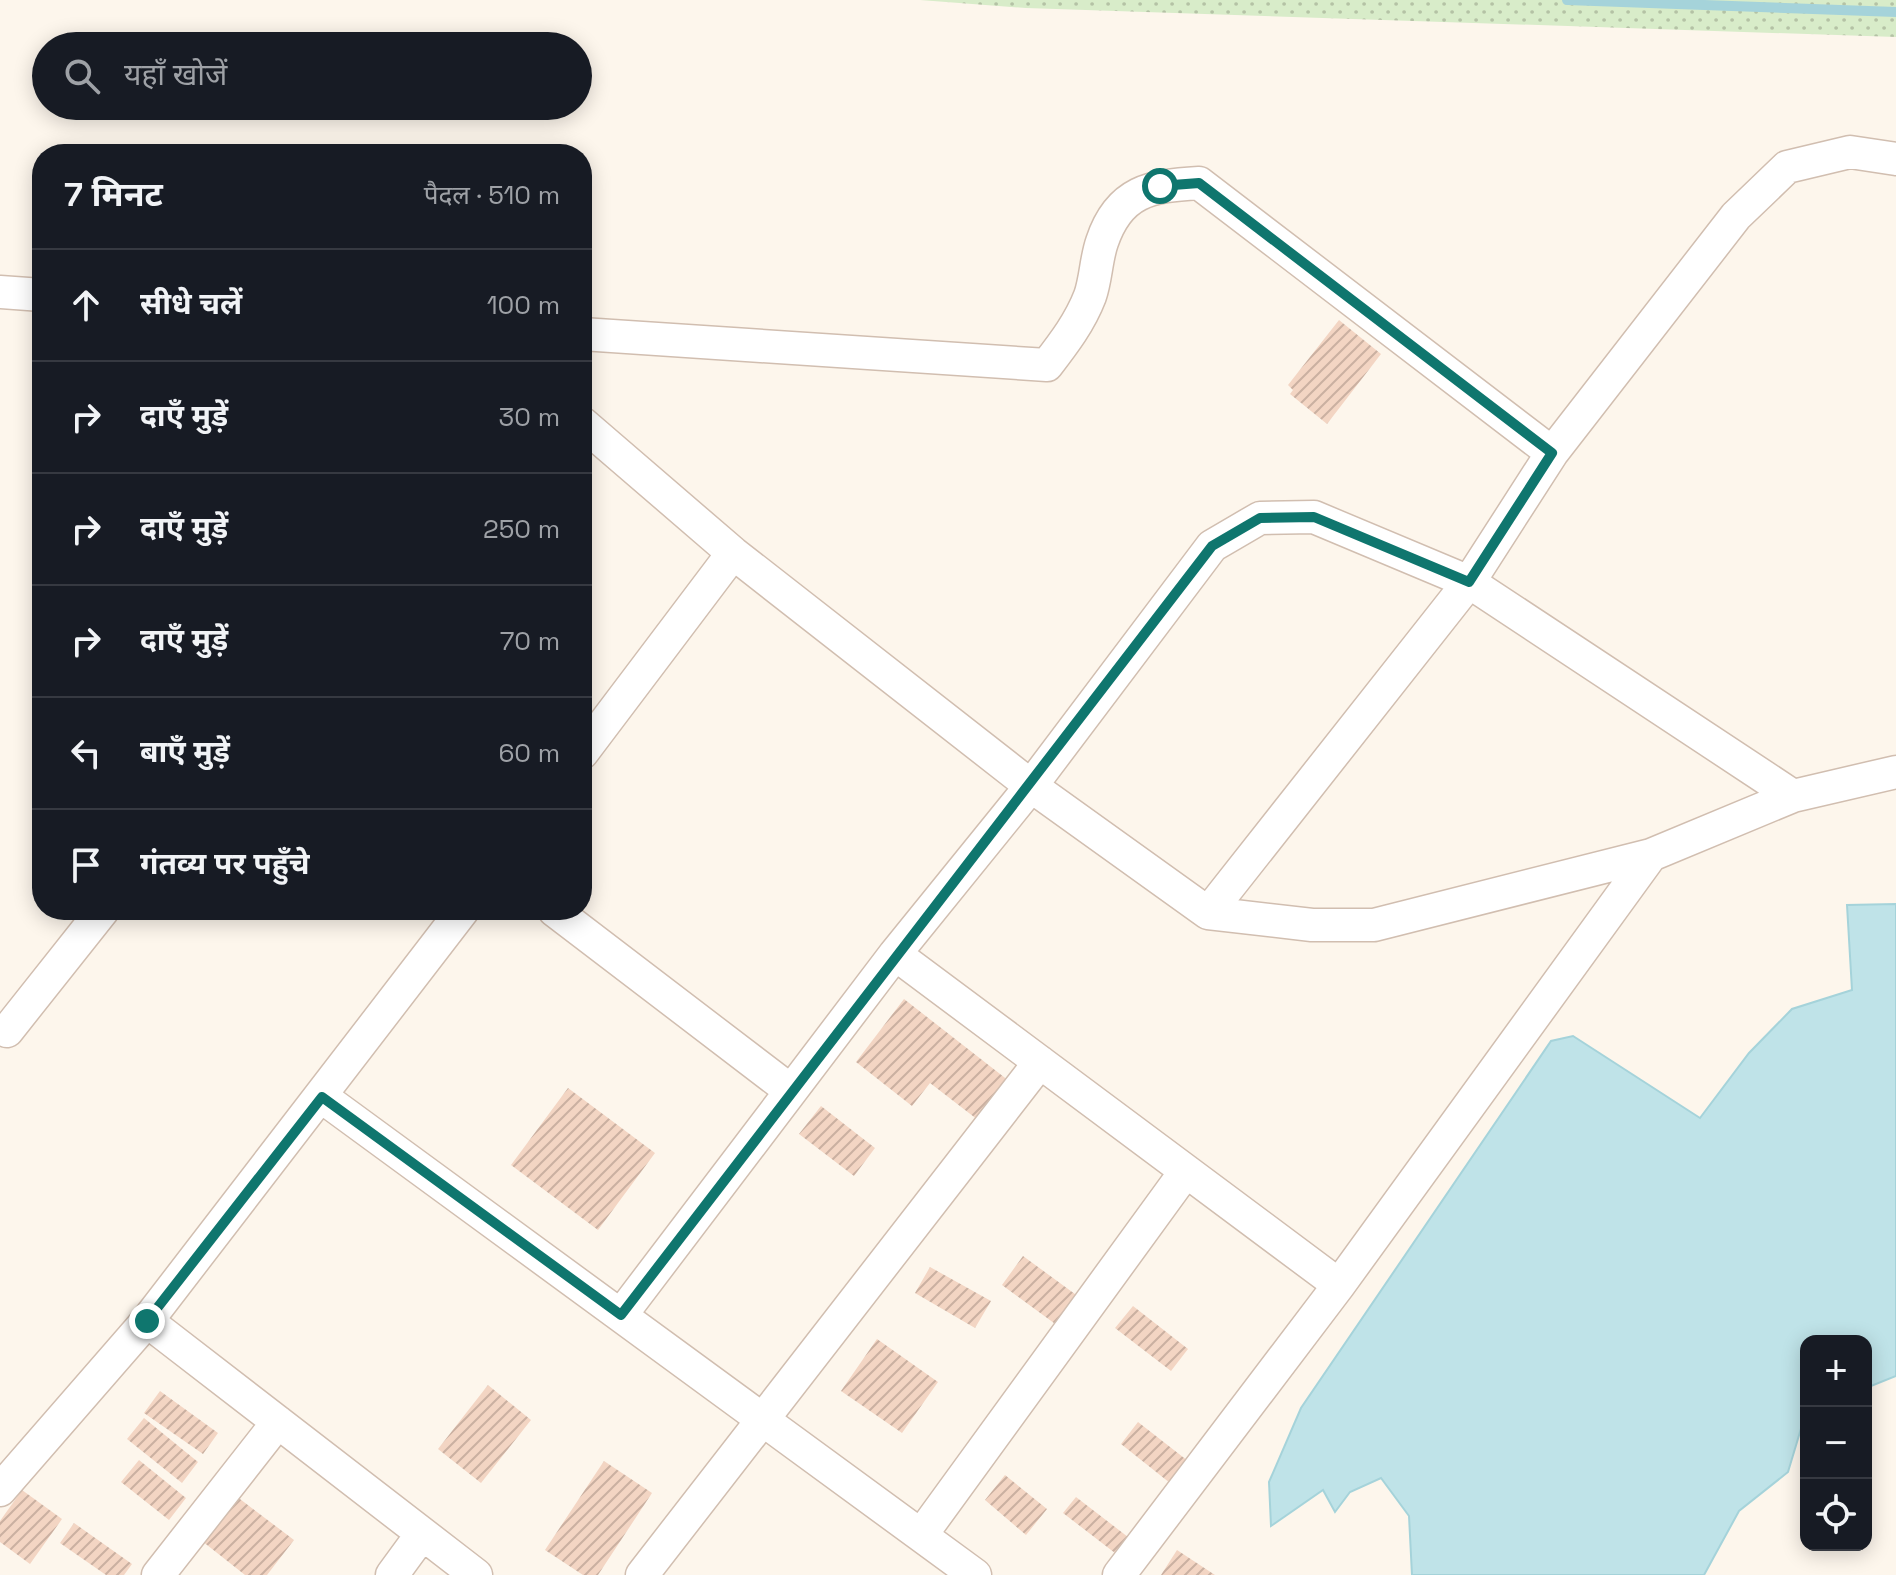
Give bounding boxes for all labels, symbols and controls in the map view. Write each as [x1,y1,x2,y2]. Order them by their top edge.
search box [32,32,592,120]
icon: search [60,54,104,98]
text: यहाँ खोजें [124,55,227,94]
route start [1142,168,1178,204]
text: 7 मिनट [64,173,163,216]
text: पैदल · 510 m [424,178,560,212]
icon: ahead [64,283,108,327]
text: सीधे चलें [140,284,242,323]
text: 100 m [487,288,560,322]
icon: right [64,395,108,439]
text: दाएँ मुड़ें [140,396,228,435]
text: 30 m [499,400,560,434]
icon: right [64,507,108,551]
text: दाएँ मुड़ें [140,508,228,547]
text: 250 m [483,512,560,546]
icon: right [64,619,108,663]
text: दाएँ मुड़ें [140,620,228,659]
text: 70 m [500,624,560,658]
icon: left [64,731,108,775]
text: बाएँ मुड़ें [140,732,230,771]
text: 60 m [498,736,560,770]
icon: arrive [64,843,108,887]
text: गंतव्य पर पहुँचे [140,844,309,883]
route end [129,1303,165,1339]
map controls [1800,1335,1872,1551]
button: + [1800,1335,1872,1407]
button: − [1800,1407,1872,1479]
button: locate [1800,1479,1872,1551]

